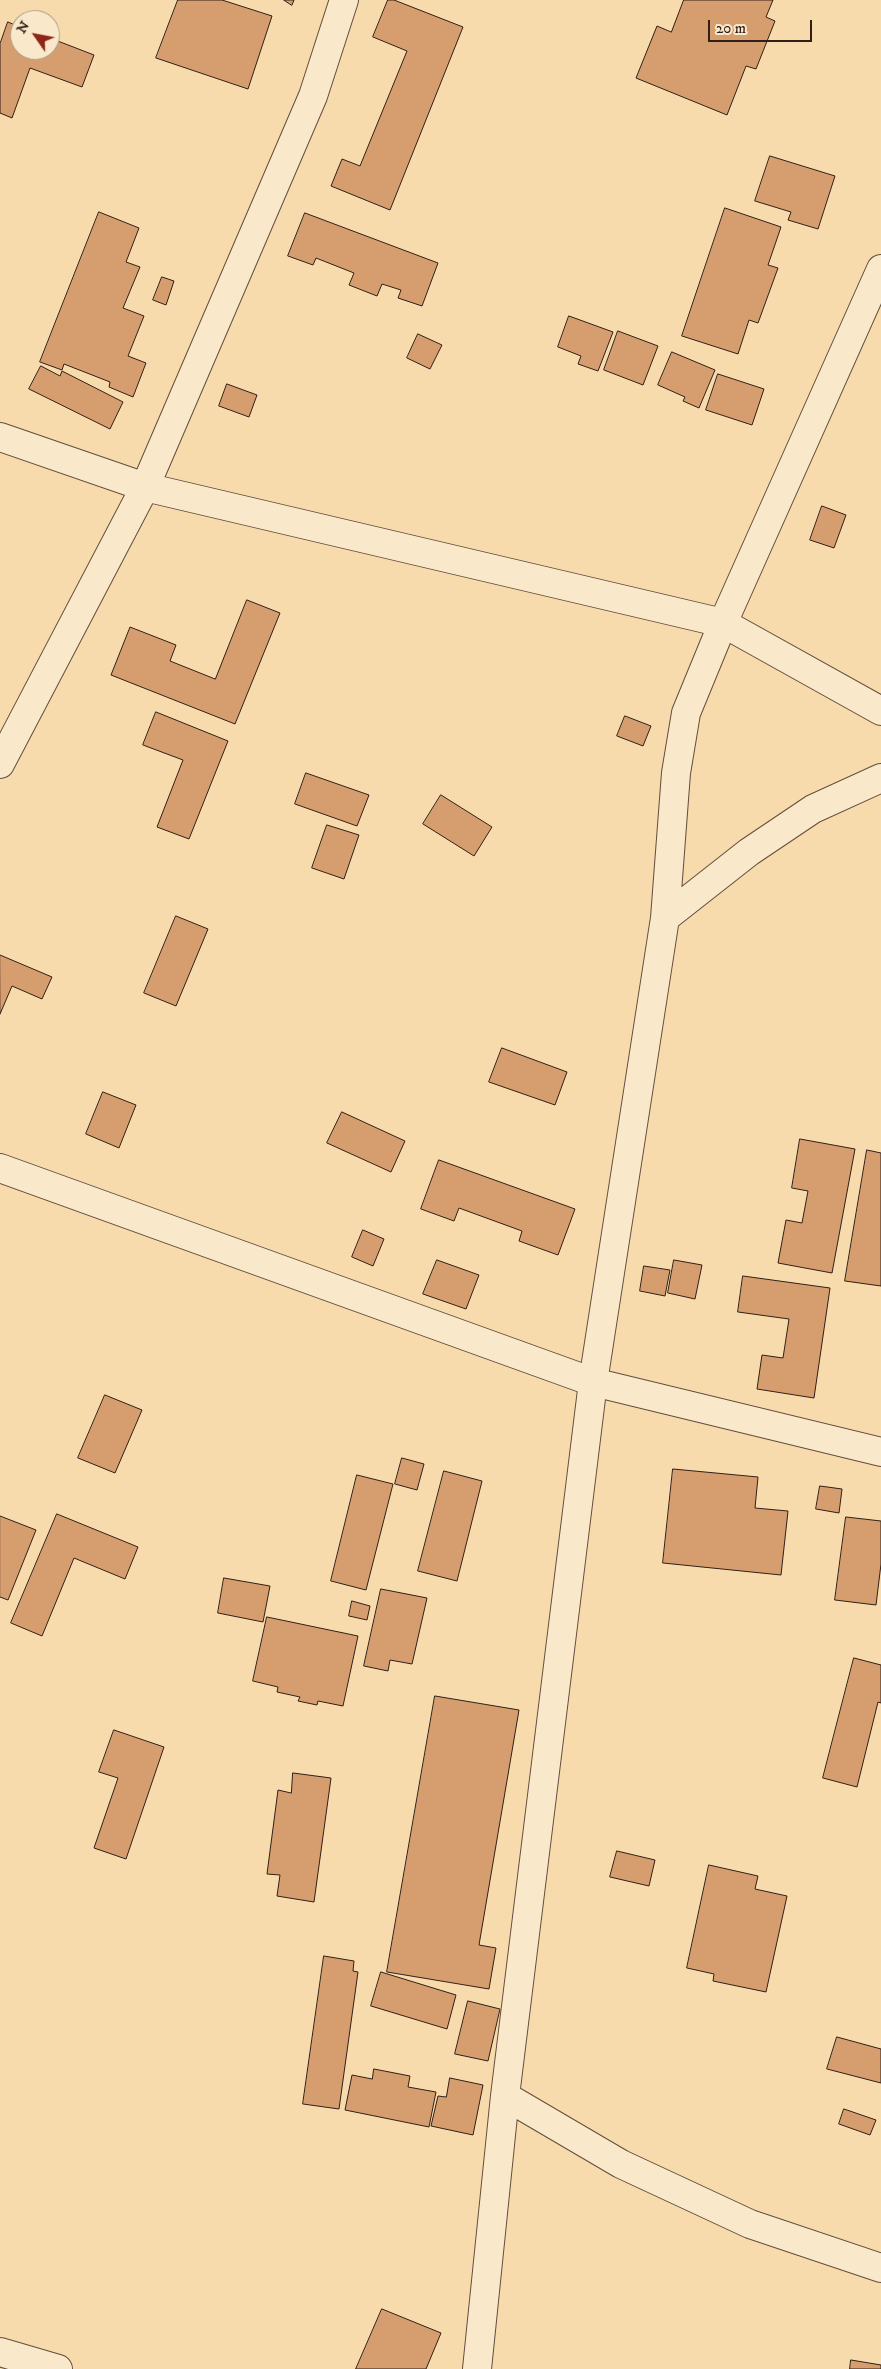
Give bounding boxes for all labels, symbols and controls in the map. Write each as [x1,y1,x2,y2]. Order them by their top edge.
north arrow [10,10,60,60]
scale bar [711,10,815,42]
text: N [13,18,34,37]
text: 20 m [716,19,746,38]

